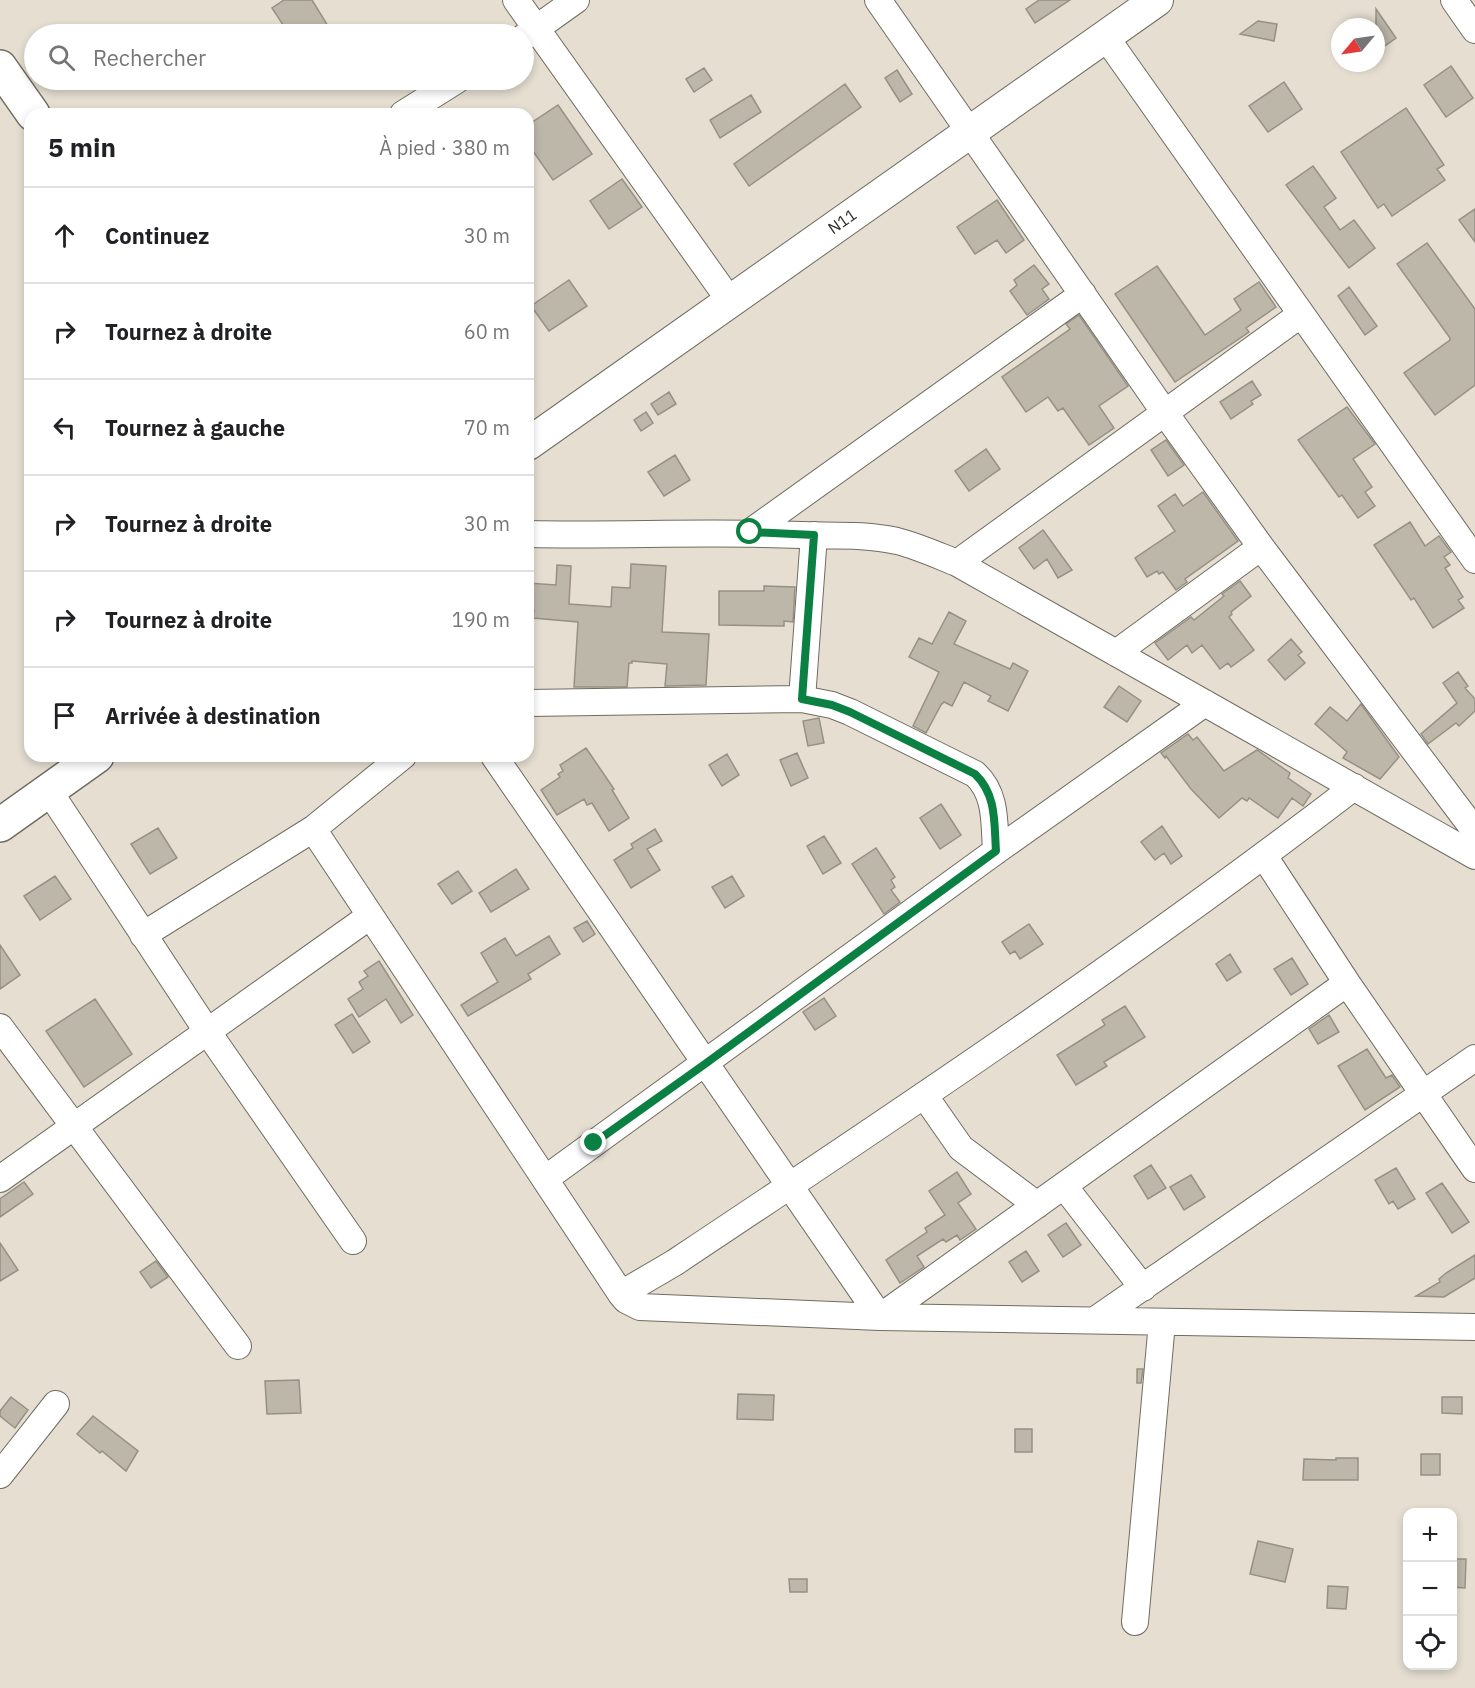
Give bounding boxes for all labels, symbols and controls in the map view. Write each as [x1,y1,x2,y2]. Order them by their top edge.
north arrow [1331,18,1385,72]
search box [24,24,534,90]
icon: search [45,41,78,74]
text: Rechercher [93,43,206,72]
text: 5 min [48,130,116,164]
text: À pied · 380 m [379,134,510,161]
street label: N11 [824,204,860,238]
icon: ahead [48,219,81,252]
text: Continuez [105,221,209,250]
text: 30 m [464,222,510,249]
icon: right [48,315,81,348]
text: Tournez à droite [105,317,272,346]
text: 60 m [464,318,510,345]
icon: left [48,411,81,444]
text: Tournez à gauche [105,413,285,442]
text: 70 m [464,414,510,441]
icon: right [48,507,81,540]
text: Tournez à droite [105,509,272,538]
text: 30 m [464,510,510,537]
route start [736,518,762,544]
icon: right [48,603,81,636]
text: Tournez à droite [105,605,272,634]
text: 190 m [452,606,510,633]
icon: arrive [48,699,81,732]
text: Arrivée à destination [105,701,321,730]
route end [580,1129,606,1155]
map controls [1403,1508,1457,1670]
button: + [1403,1508,1457,1562]
button: − [1403,1562,1457,1616]
button: locate [1403,1616,1457,1670]

